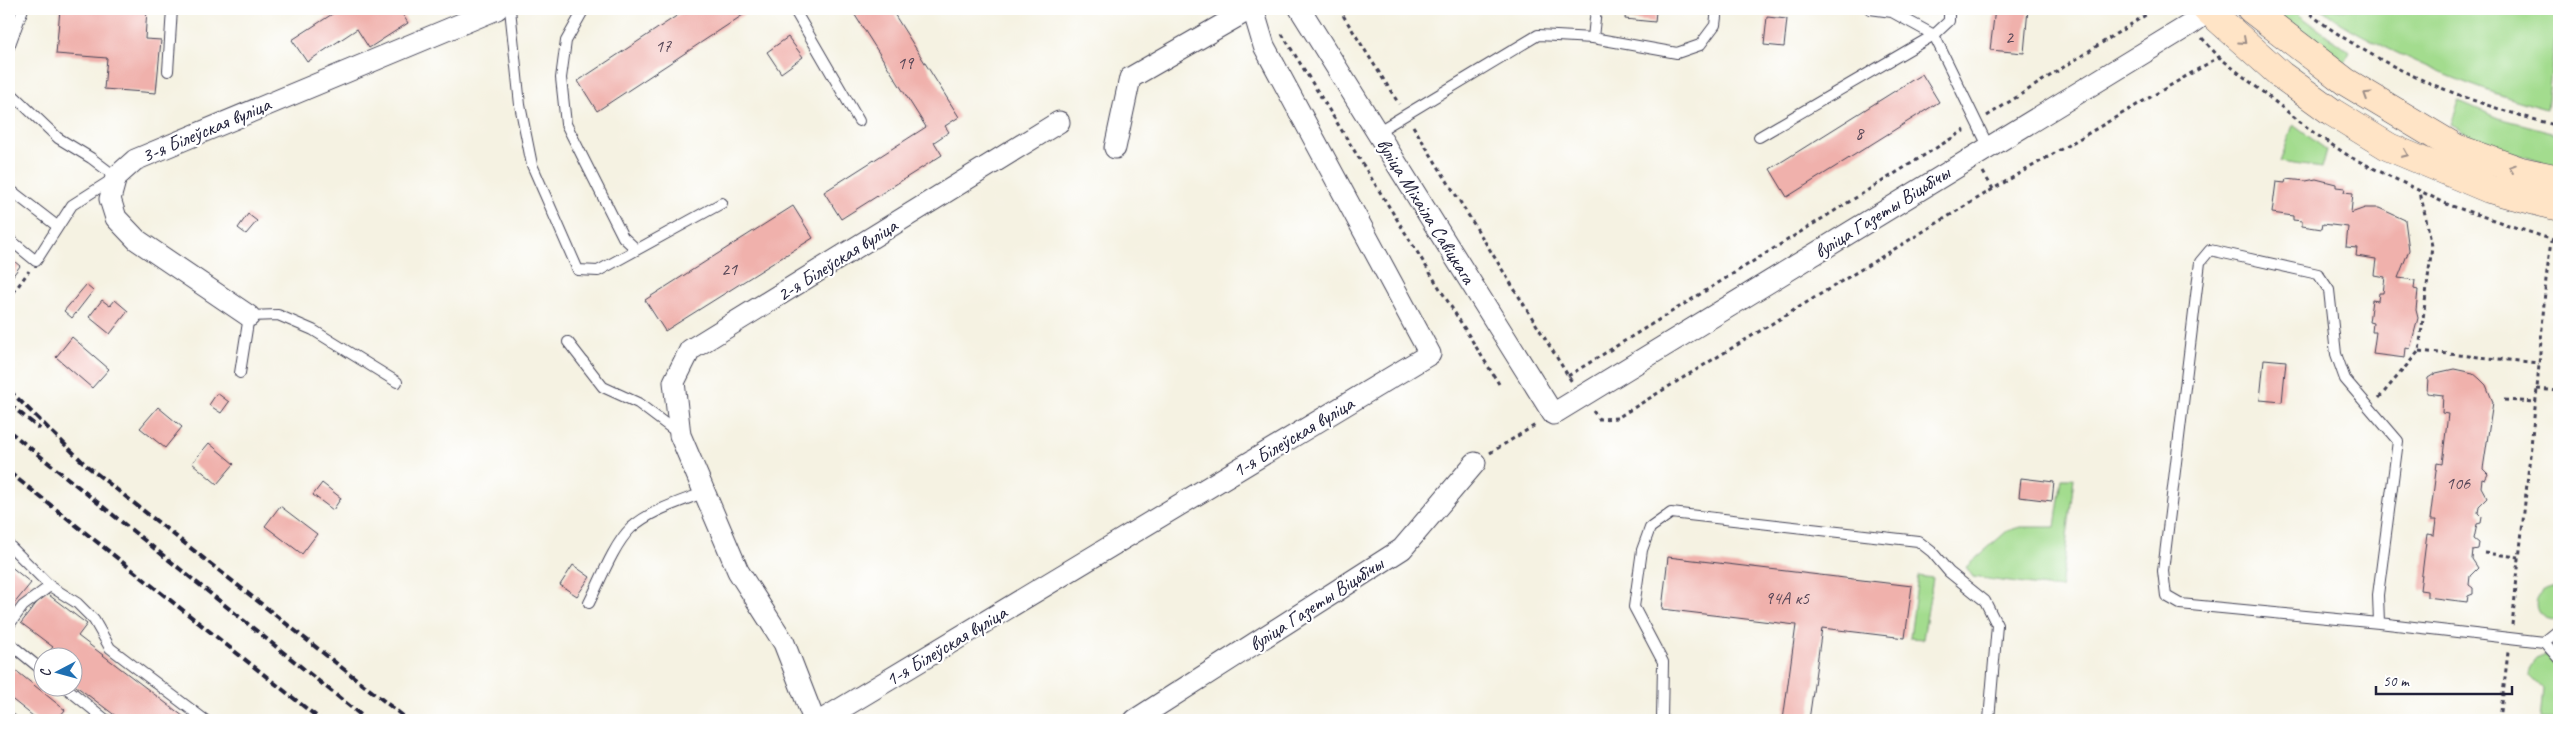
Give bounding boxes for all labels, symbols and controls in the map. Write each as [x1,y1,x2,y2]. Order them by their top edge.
house number: 2 [2005,26,2015,48]
house number: 17 [655,35,672,57]
one-way arrow [2237,35,2246,44]
house number: 19 [897,52,915,74]
street label: 3-я Білеўская вуліца [138,91,275,168]
one-way arrow [2364,92,2373,102]
house number: 8 [1855,122,1865,144]
street label: вуліца Міхаіла Савіцкага [1371,133,1482,290]
one-way arrow [2400,147,2409,158]
street label: вуліца Газеты Віцьбічы [1810,159,1956,264]
one-way arrow [2508,164,2517,174]
street label: 2-я Білеўская вуліца [772,212,903,307]
house number: 21 [721,258,738,280]
street label: 1-я Білеўская вуліца [1228,390,1359,483]
house number: 106 [2446,472,2471,494]
street label: вуліца Газеты Віцьбічы [1244,550,1389,657]
house number: 94А к5 [1765,587,1810,609]
street label: 1-я Білеўская вуліца [881,599,1012,692]
north arrow [32,646,82,696]
scale bar [2376,664,2512,696]
text: С [37,667,54,678]
text: 50 m [2383,672,2410,691]

